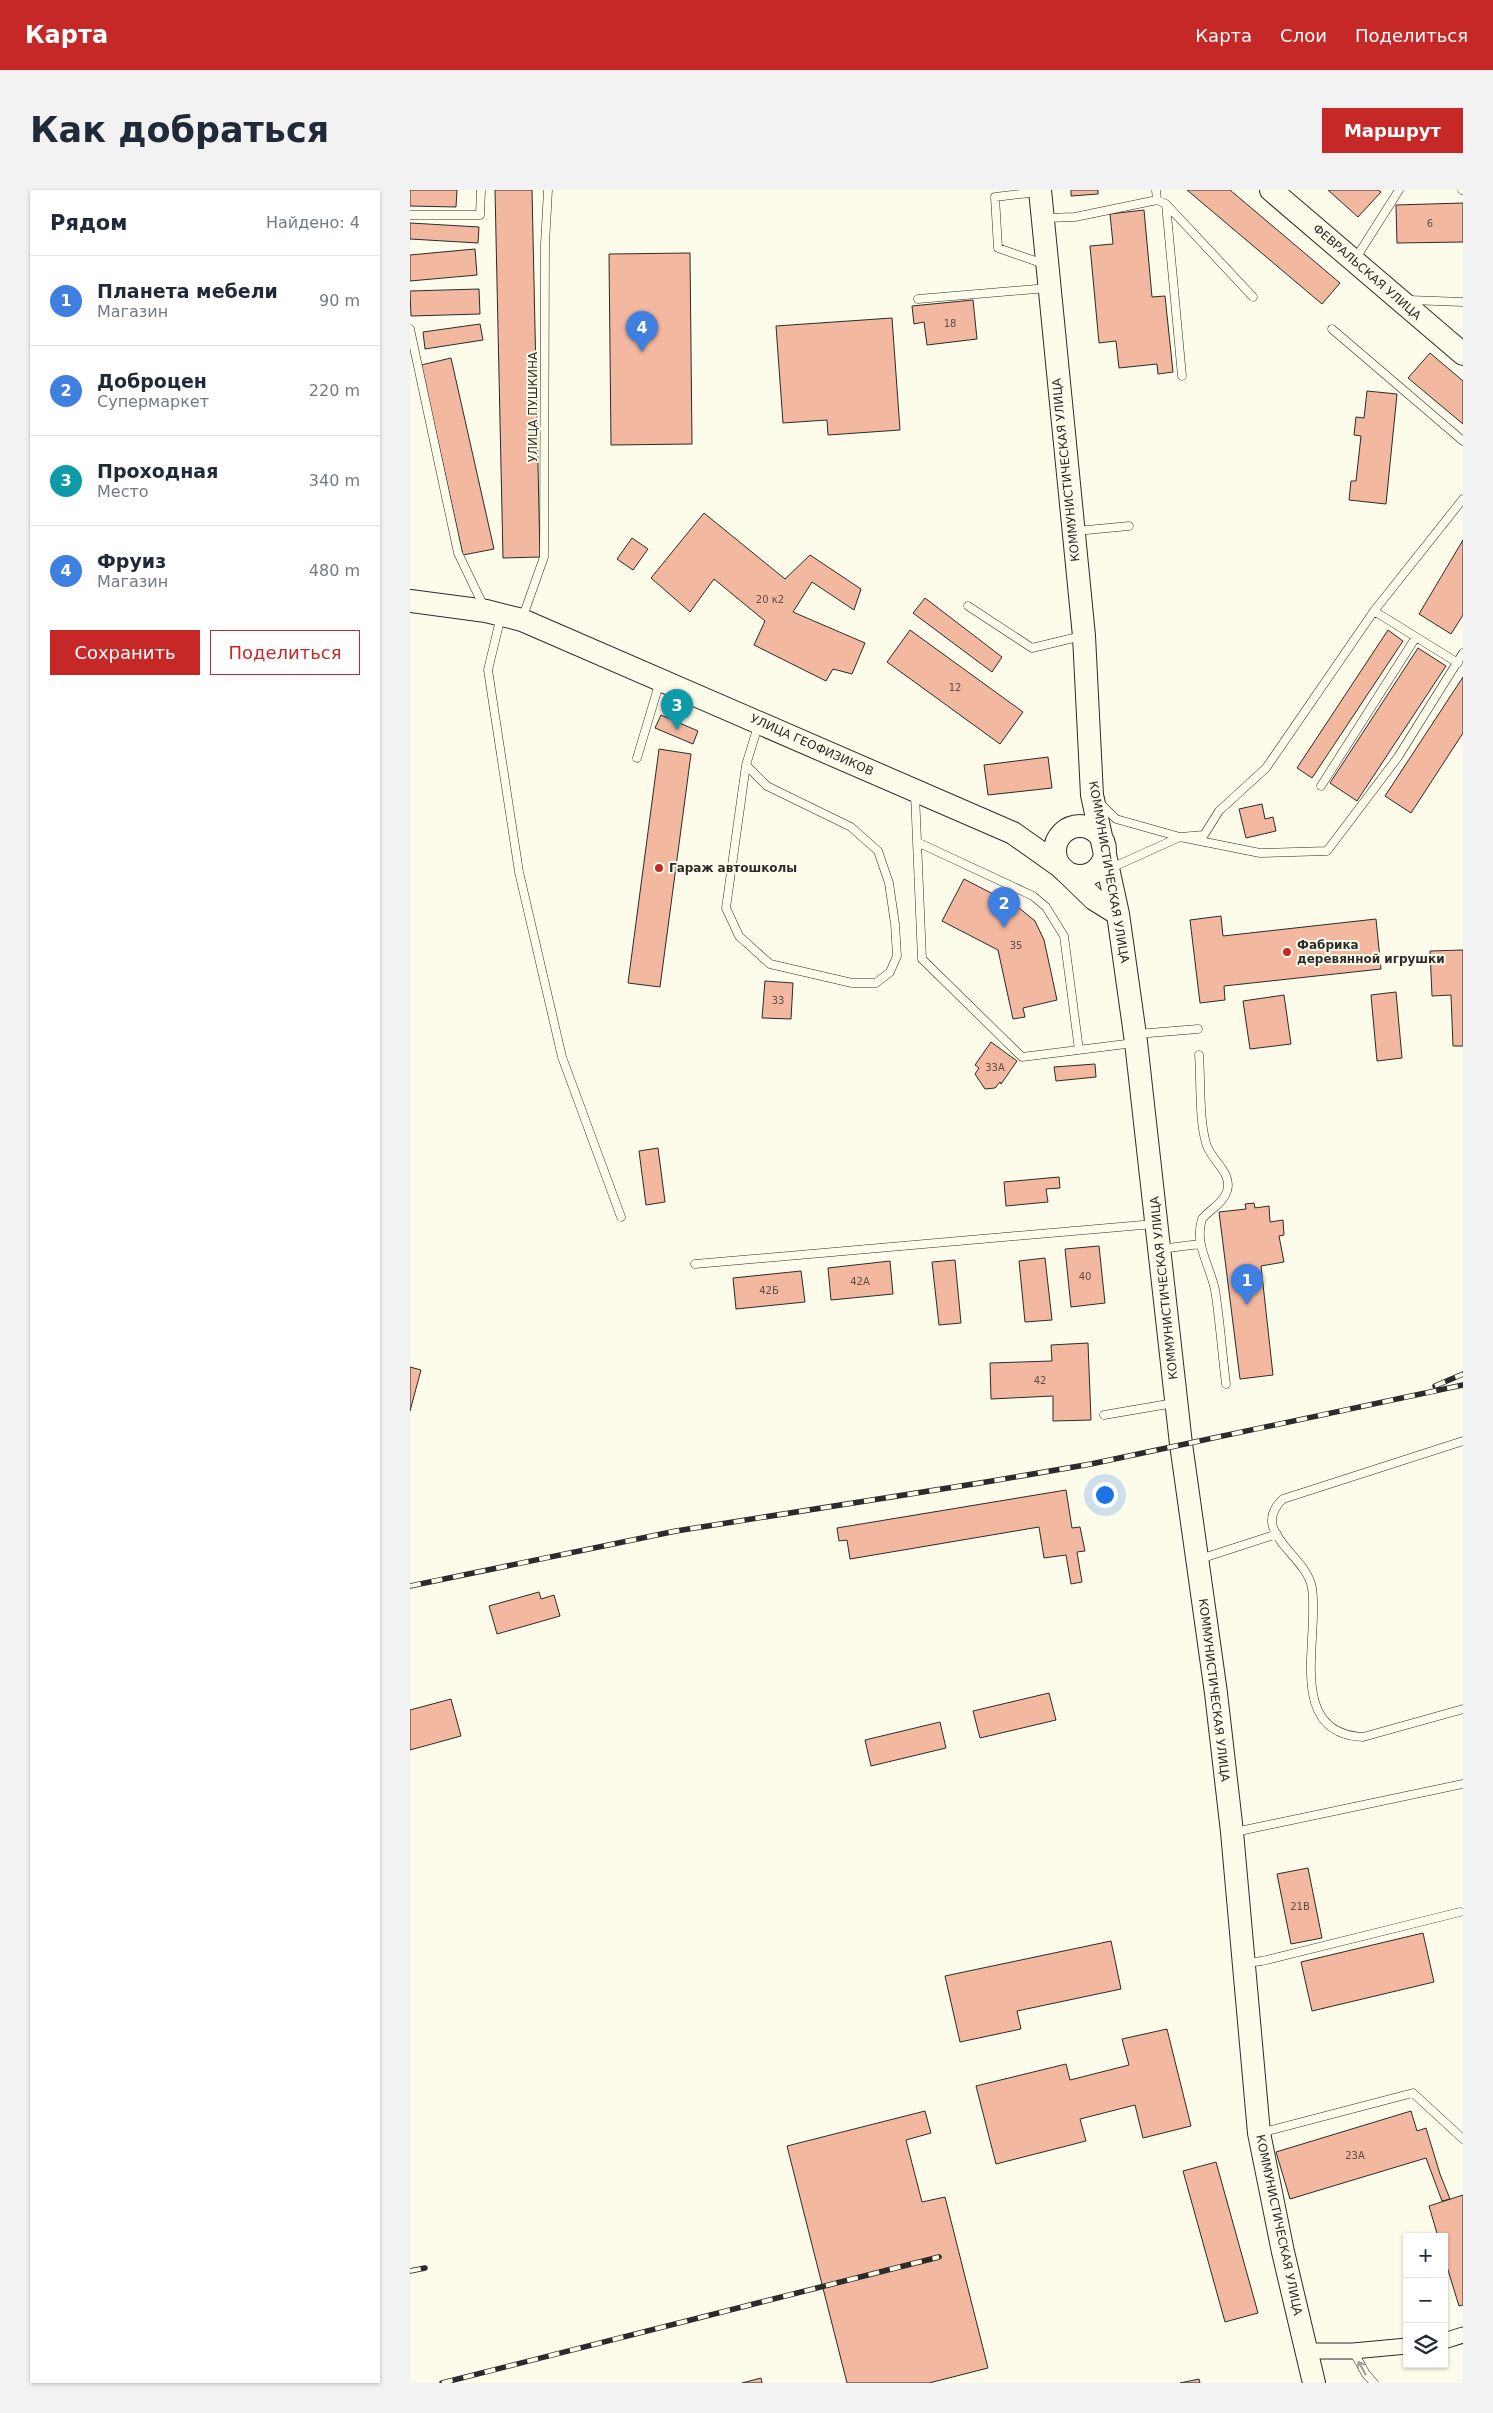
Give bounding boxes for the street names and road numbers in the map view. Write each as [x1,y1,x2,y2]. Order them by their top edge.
street label: ФЕВРАЛЬСКАЯ УЛИЦА [1310,221,1425,323]
street label: УЛИЦА ПУШКИНА [526,351,540,462]
street label: КОММУНИСТИЧЕСКАЯ УЛИЦА [1049,377,1083,563]
street label: УЛИЦА ГЕОФИЗИКОВ [748,712,876,778]
street label: КОММУНИСТИЧЕСКАЯ УЛИЦА [1086,780,1132,965]
street label: КОММУНИСТИЧЕСКАЯ УЛИЦА [1147,1195,1181,1381]
street label: КОММУНИСТИЧЕСКАЯ УЛИЦА [1196,1598,1232,1783]
street label: КОММУНИСТИЧЕСКАЯ УЛИЦА [1253,2133,1305,2317]

